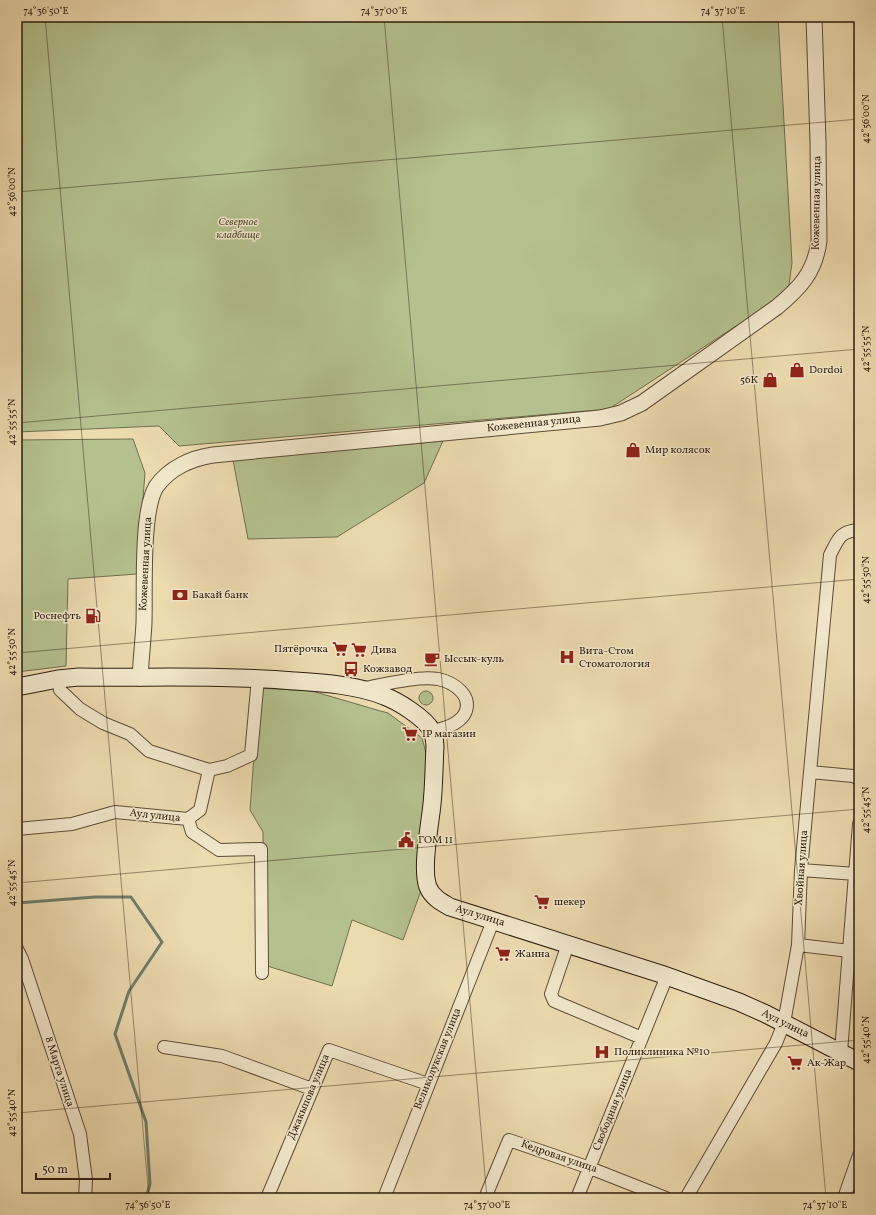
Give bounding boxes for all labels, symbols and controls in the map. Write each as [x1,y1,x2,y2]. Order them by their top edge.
text: 74°36'50"E [23,4,69,18]
text: 74°37'00"E [361,4,407,18]
text: 74°37'10"E [701,4,745,18]
text: 42°56'00"N [859,94,873,144]
street label: Кожевенная улица [809,155,825,250]
text: 42°56'00"N [5,167,19,217]
park label: Северное кладбище [216,215,260,243]
text: 42°55'55"N [859,325,873,372]
shop icon: Dordoi [788,361,806,379]
place label: Dordoi [809,363,843,378]
shop icon: 56К [761,371,779,389]
place label: 56К [740,373,759,388]
text: 42°55'55"N [5,398,19,445]
street label: Кожевенная улица [486,412,582,436]
shop icon: Мир колясок [624,441,642,459]
place label: Мир колясок [645,443,710,458]
street label: Кожевенная улица [136,516,156,611]
text: 42°55'50"N [859,556,873,604]
bank icon: Бакай банк [171,586,189,604]
place label: Бакай банк [192,588,248,603]
fuel station icon: Роснефть [84,607,102,625]
place label: Роснефть [33,609,81,624]
text: 42°55'50"N [5,628,19,676]
supermarket icon: Пятёрочка [331,640,349,658]
supermarket icon: Дива [350,641,368,659]
place label: Пятёрочка [274,642,329,657]
place label: Дива [371,643,397,658]
place label: Вита-Стом Стоматология [579,644,650,672]
hospital icon: Вита-Стом Стоматология [558,648,576,666]
cafe icon: Ыссык-куль [423,650,441,668]
place label: Ыссык-куль [444,652,504,667]
bus stop icon: Кожзавод [342,660,360,678]
place label: Кожзавод [363,662,413,677]
supermarket icon: IP магазин [401,725,419,743]
place label: IP магазин [422,727,476,742]
text: 42°55'45"N [859,786,873,834]
street label: Аул улица [129,806,182,826]
street label: Хвойная улица [792,829,812,906]
public building icon: ГОМ 11 [397,831,415,849]
place label: ГОМ 11 [418,833,453,848]
text: 42°55'45"N [5,859,19,907]
supermarket icon: шекер [533,893,551,911]
place label: шекер [554,895,586,910]
street label: Аул улица [453,901,507,931]
supermarket icon: Жанна [494,945,512,963]
place label: Жанна [515,947,551,962]
street label: Великолукская улица [411,1005,465,1112]
street label: Аул улица [759,1006,812,1042]
text: 42°55'40"N [859,1015,873,1064]
street label: 8 Марта улица [41,1035,78,1109]
hospital icon: Поликлиника №10 [593,1043,611,1061]
place label: Поликлиника №10 [614,1045,710,1060]
street label: Джакыпова улица [284,1051,334,1142]
supermarket icon: Ак-Жар [786,1054,804,1072]
place label: Ак-Жар [807,1056,846,1071]
street label: Свободная улица [590,1066,636,1153]
text: 42°55'40"N [5,1088,19,1137]
street label: Кедровая улица [519,1137,600,1177]
scale bar [36,1155,110,1181]
text: 50 m [42,1162,68,1178]
text: 74°36'50"E [125,1198,171,1212]
text: 74°37'00"E [464,1198,510,1212]
text: 74°37'10"E [803,1198,847,1212]

